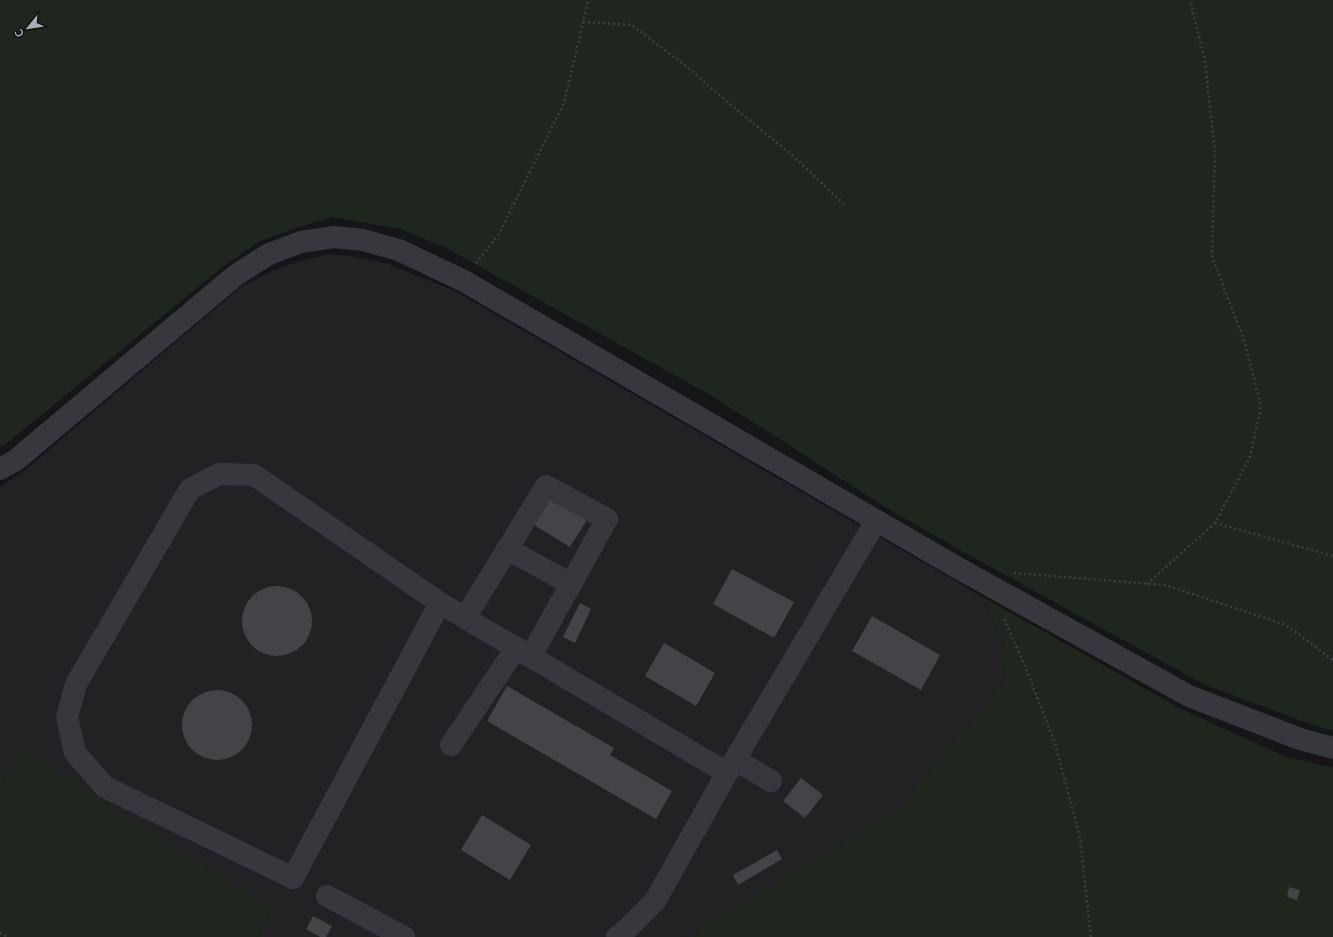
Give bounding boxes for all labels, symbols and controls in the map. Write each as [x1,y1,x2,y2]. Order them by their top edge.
north arrow [8,8,48,48]
text: С [11,26,26,40]

